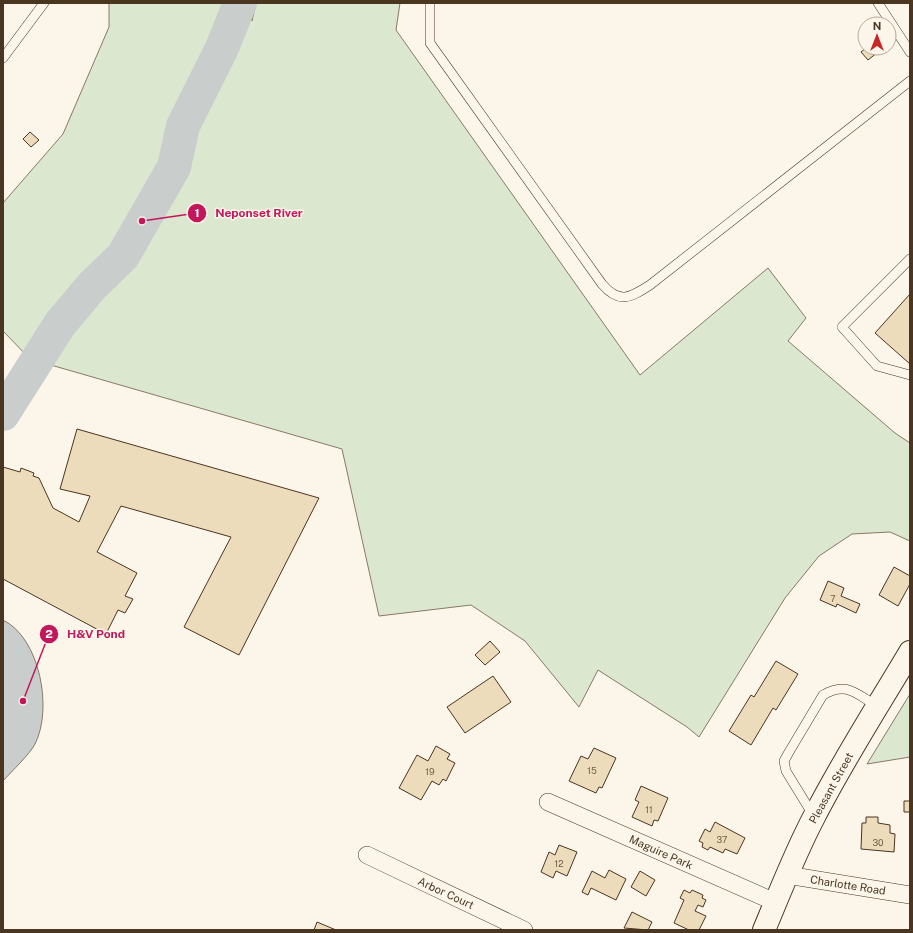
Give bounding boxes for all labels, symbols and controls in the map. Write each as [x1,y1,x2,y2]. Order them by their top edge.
north arrow [857,16,897,56]
text: N [873,20,881,32]
callout: Neponset River [187,201,310,225]
text: 1 [194,206,200,220]
text: Neponset River [215,206,303,220]
house number: 7 [830,593,836,604]
callout: H&V Pond [39,622,133,646]
text: 2 [45,627,53,641]
text: H&V Pond [67,627,125,641]
street label: Pleasant Street [807,750,855,826]
house number: 15 [587,765,597,776]
house number: 19 [425,766,435,777]
house number: 11 [645,804,653,815]
street label: Maguire Park [627,833,695,871]
house number: 37 [717,834,727,845]
house number: 30 [872,837,884,848]
house number: 12 [554,858,564,869]
street label: Charlotte Road [809,873,887,897]
street label: Arbor Court [416,875,476,911]

